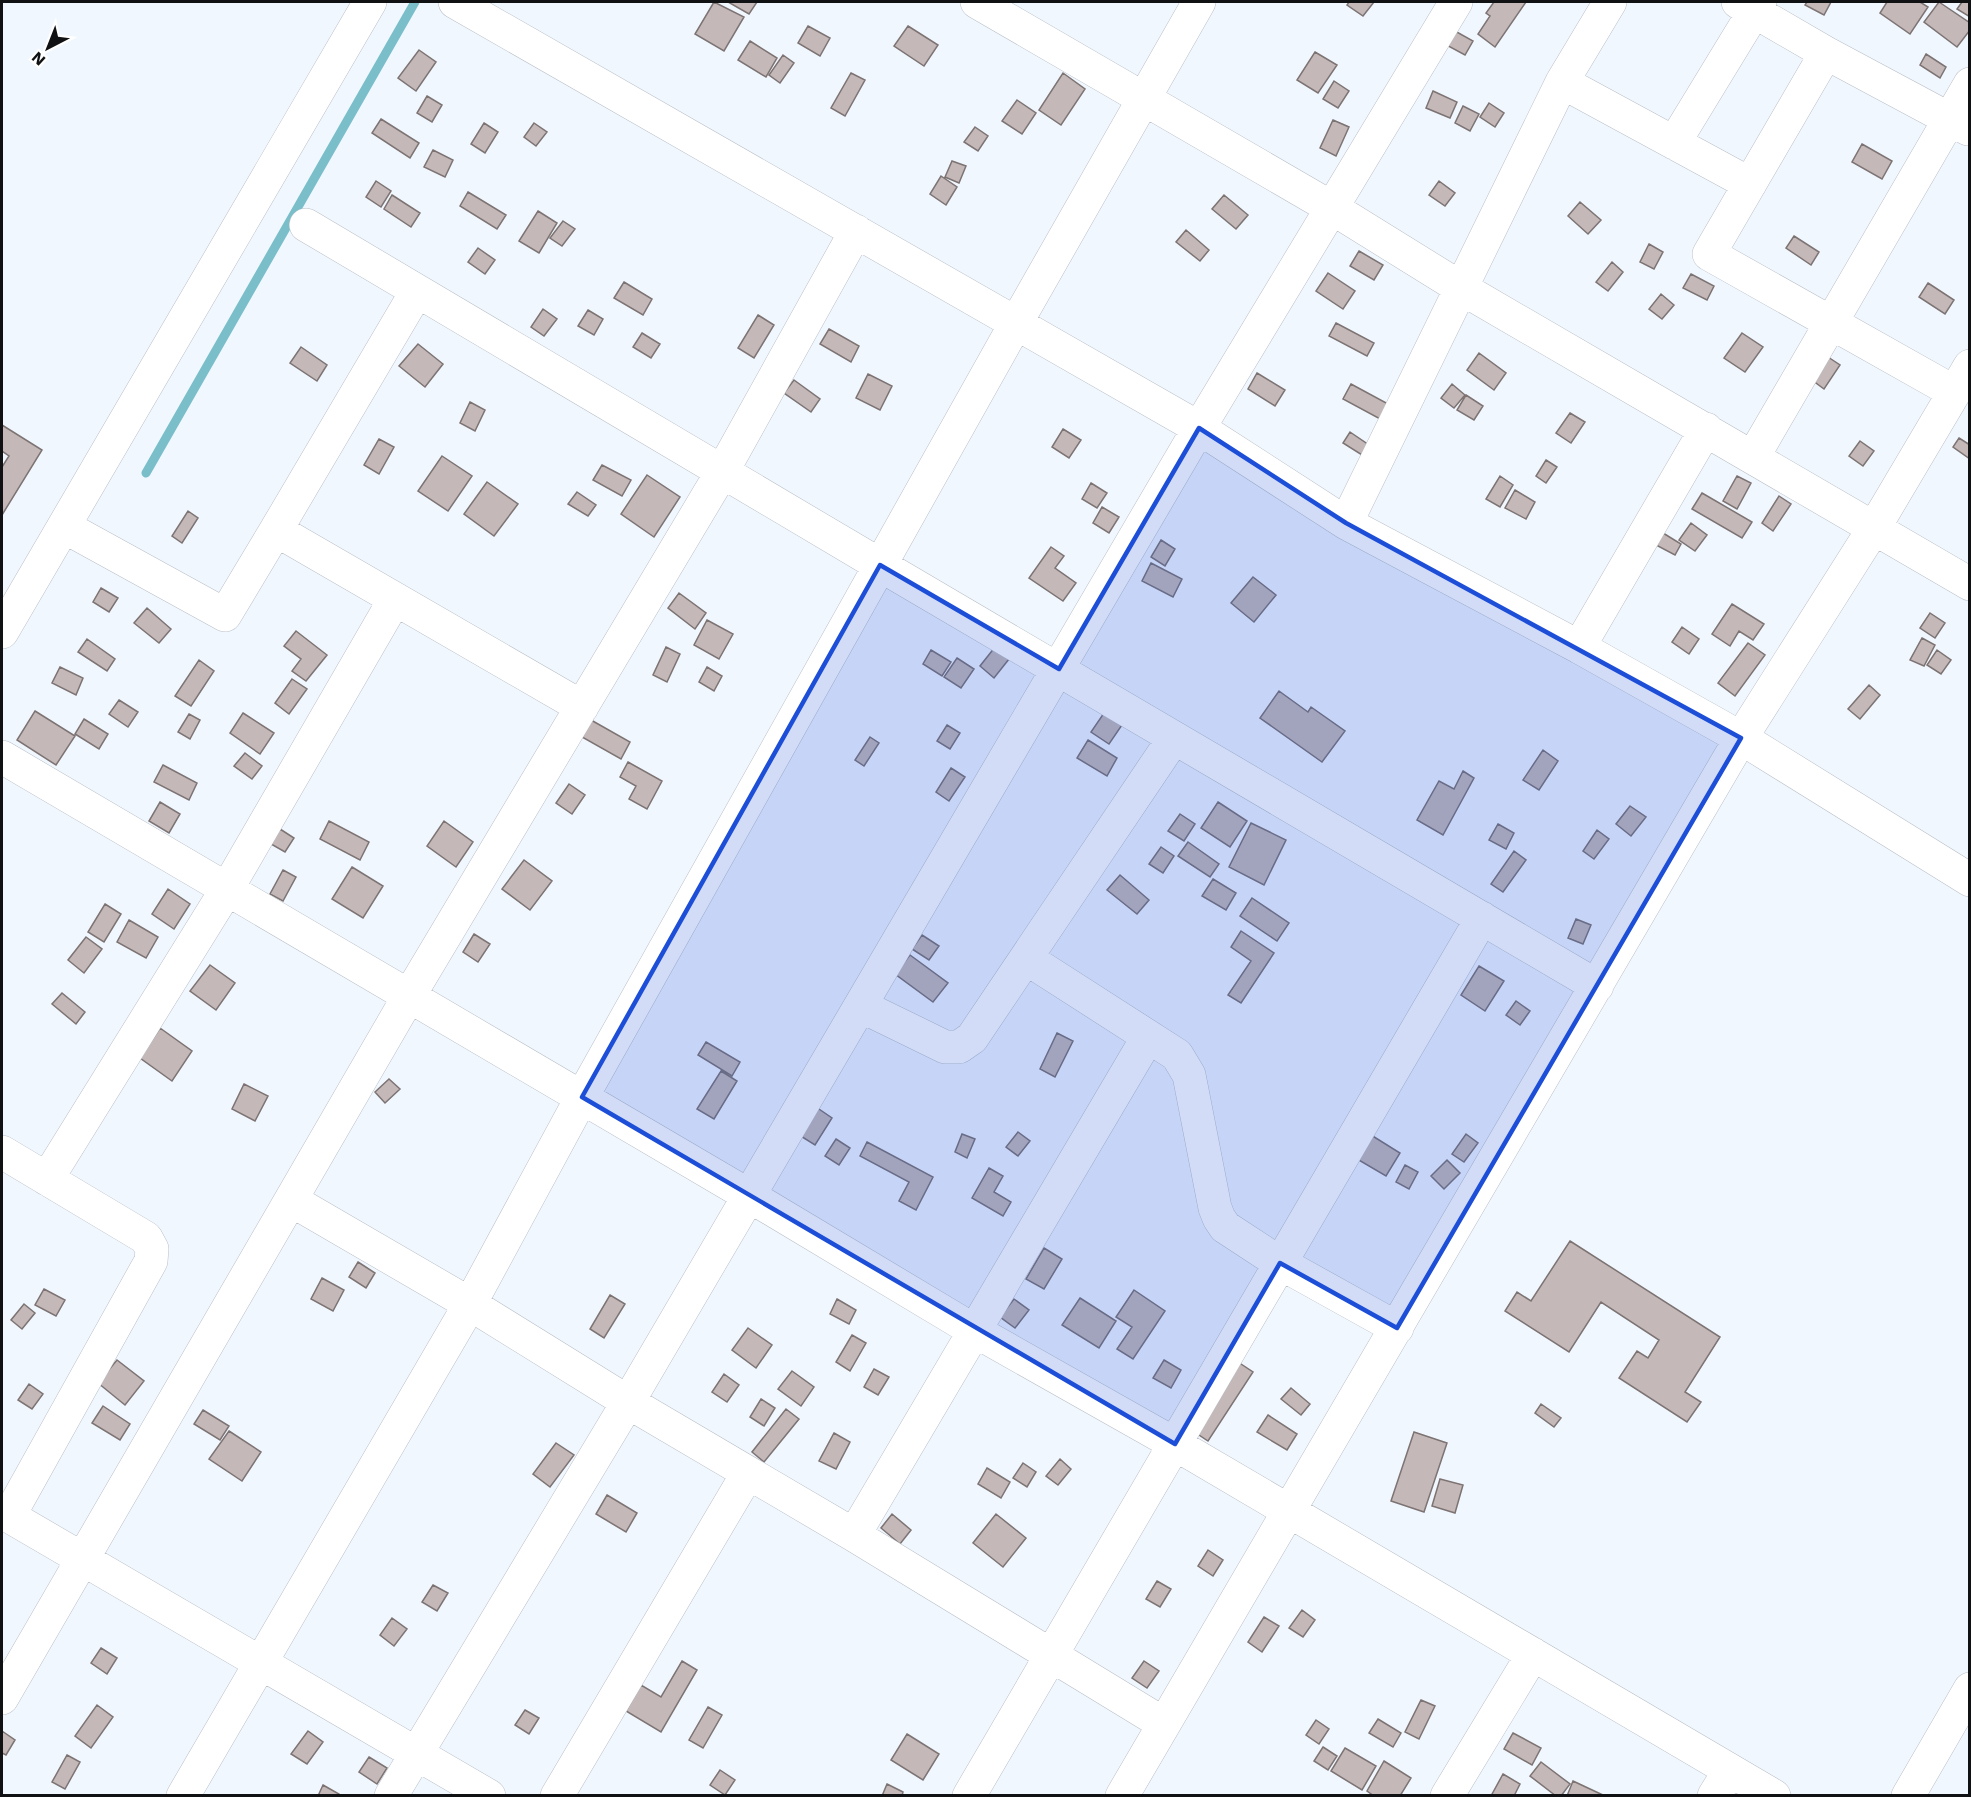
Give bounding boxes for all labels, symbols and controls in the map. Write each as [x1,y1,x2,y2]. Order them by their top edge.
north arrow [18,18,78,78]
text: N [28,48,49,70]

